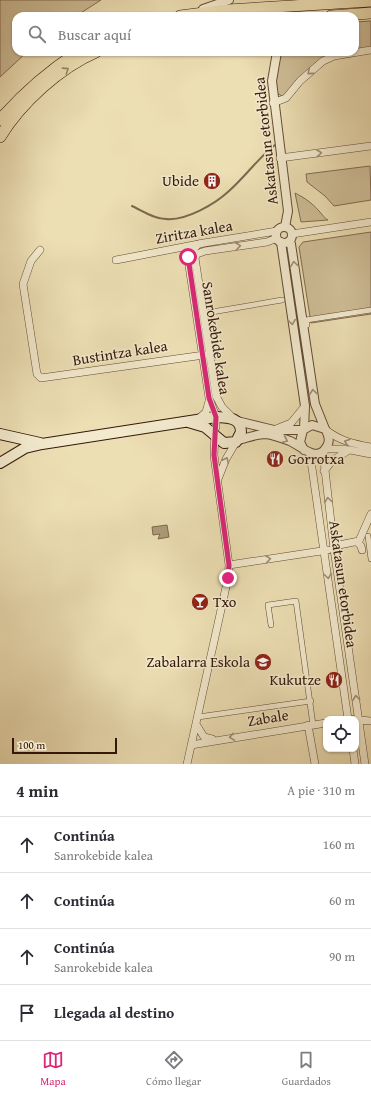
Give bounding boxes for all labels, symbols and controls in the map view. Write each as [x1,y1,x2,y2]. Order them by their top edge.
search box [12,12,359,56]
icon: search [26,23,48,45]
text: Buscar aquí [58,24,131,45]
one-way arrow [62,67,69,75]
one-way arrow [307,68,315,75]
street label: Askatasun etorbidea [248,76,283,206]
one-way arrow [316,149,322,158]
place label: Ubide [162,170,199,191]
building icon: Ubide [202,171,222,191]
street label: Ziritza kalea [154,214,234,249]
one-way arrow [235,242,241,251]
route start [179,248,197,266]
one-way arrow [290,260,299,267]
street label: Sanrokebide kalea [197,280,236,396]
one-way arrow [287,319,296,325]
street label: Bustintza kalea [71,335,169,370]
one-way arrow [309,389,318,395]
one-way arrow [282,435,289,443]
one-way arrow [344,438,351,446]
place label: Gorrotxa [288,448,344,469]
restaurant icon: Gorrotxa [265,449,285,469]
one-way arrow [221,457,229,464]
one-way arrow [324,497,333,503]
street label: Askatasun etorbidea [324,519,363,649]
one-way arrow [265,555,271,564]
route end [219,569,237,587]
one-way arrow [323,572,332,579]
place label: Txo [213,591,237,612]
bar icon: Txo [190,592,210,612]
place label: Zabalarra Eskola [146,651,250,672]
school or university icon: Zabalarra Eskola [253,652,273,672]
place label: Kukutze [269,669,321,690]
restaurant icon: Kukutze [324,670,344,690]
one-way arrow [352,695,361,701]
street label: Zabale [246,704,290,731]
map controls [323,716,359,752]
button: locate [323,716,359,752]
one-way arrow [229,732,235,741]
scale bar [12,736,117,755]
text: 100 m [18,737,45,753]
text: 4 min [16,778,58,803]
text: A pie · 310 m [287,781,355,800]
text: Continúa [54,825,115,846]
icon: ahead [16,834,38,856]
text: 160 m [323,835,355,854]
text: Sanrokebide kalea [54,846,153,865]
icon: ahead [16,890,38,912]
text: Continúa [54,890,115,911]
text: 60 m [329,891,355,910]
text: Continúa [54,937,115,958]
icon: ahead [16,946,38,968]
text: 90 m [329,947,355,966]
text: Sanrokebide kalea [54,958,153,977]
icon: arrive [16,1002,38,1024]
text: Llegada al destino [54,1002,174,1023]
tab: Mapa [40,1049,66,1089]
tab: Cómo llegar [146,1049,201,1089]
tab: Guardados [282,1049,331,1089]

